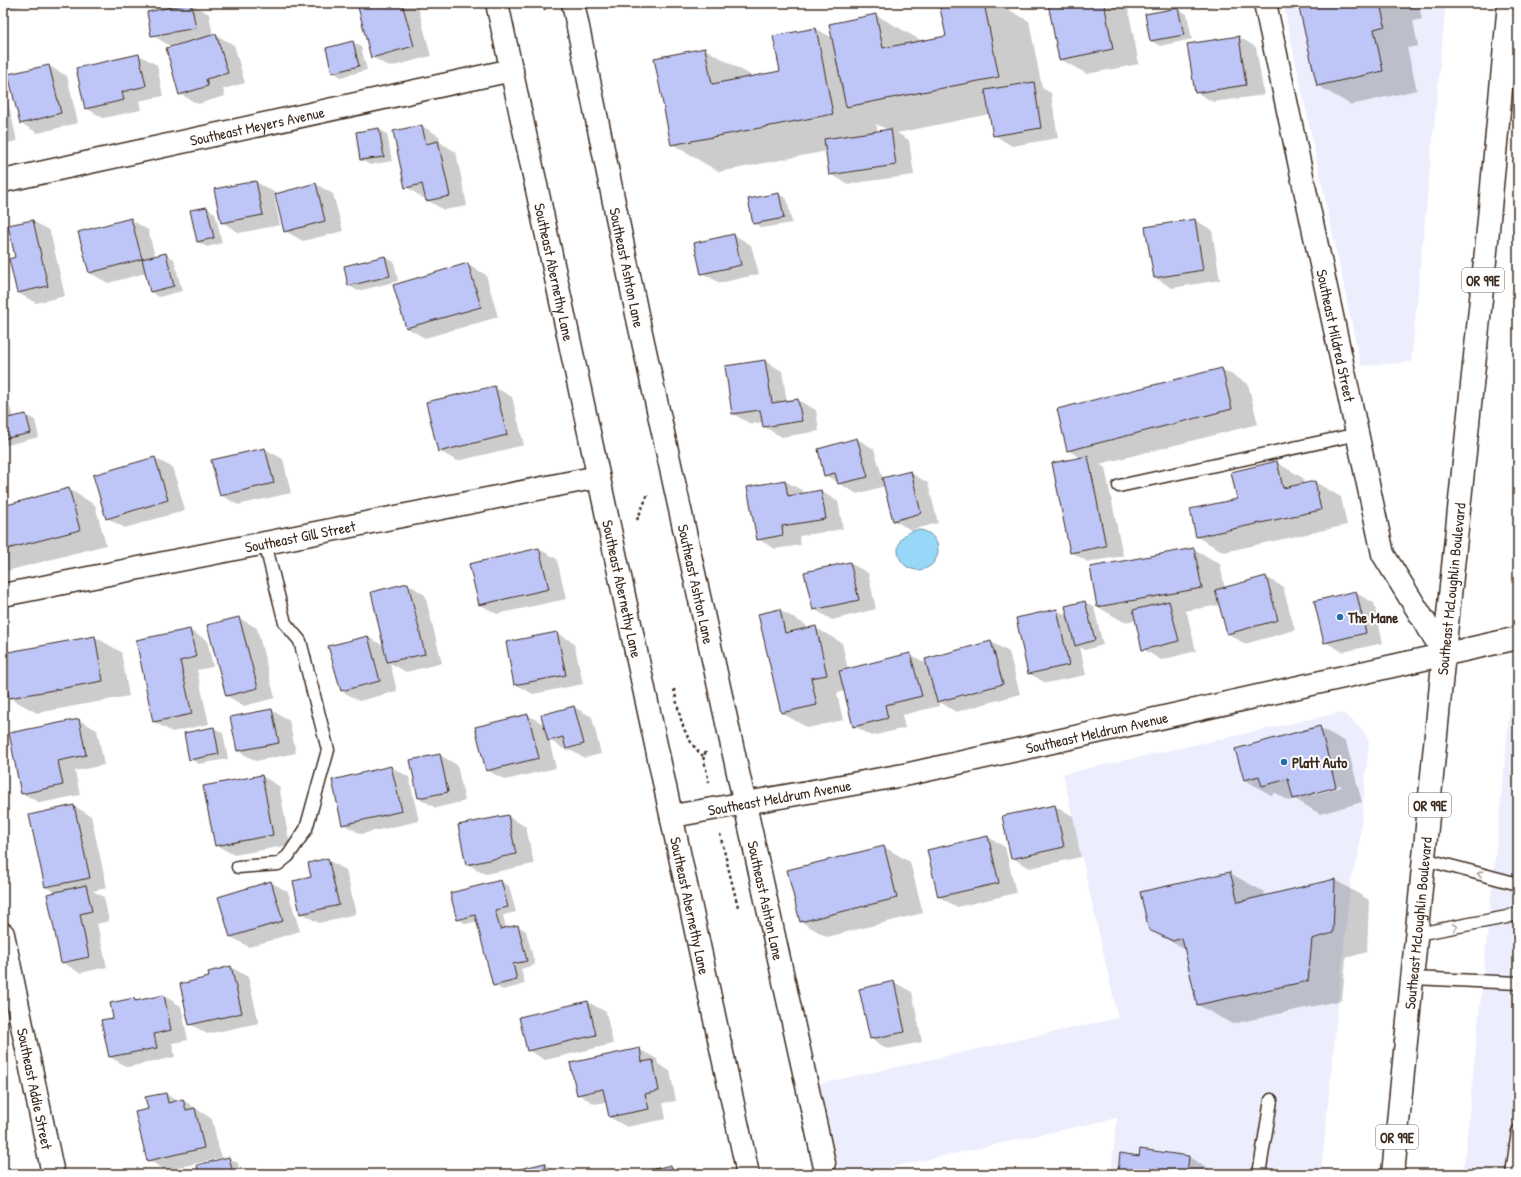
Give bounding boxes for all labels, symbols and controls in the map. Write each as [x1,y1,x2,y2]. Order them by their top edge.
street label: Southeast Meyers Avenue [188,101,326,150]
street label: Southeast Abernethy Lane [530,201,580,343]
street label: Southeast Ashton Lane [605,206,650,329]
street label: Southeast Mildred Street [1312,267,1361,404]
road number: OR 99E [1462,268,1504,292]
street label: Southeast McLoughlin Boulevard [1431,502,1470,676]
street label: Southeast Gill Street [243,515,358,557]
street label: Southeast Abernethy Lane [598,518,648,660]
street label: Southeast Ashton Lane [673,522,720,646]
place label: The Mane [1347,607,1398,628]
marker: The Mane [1335,612,1345,622]
street label: Southeast Meldrum Avenue [1024,706,1170,758]
place label: Platt Auto [1292,752,1347,773]
marker: Platt Auto [1279,757,1289,767]
street label: Southeast Meldrum Avenue [706,774,853,820]
road number: OR 99E [1409,793,1451,817]
street label: Southeast Abernethy Lane [665,835,715,976]
street label: Southeast McLoughlin Boulevard [1399,836,1436,1010]
street label: Southeast Ashton Lane [743,839,790,962]
one-way arrow [1477,870,1484,879]
one-way arrow [1452,923,1458,931]
street label: Southeast Addie Street [12,1026,58,1152]
road number: OR 99E [1376,1125,1418,1149]

